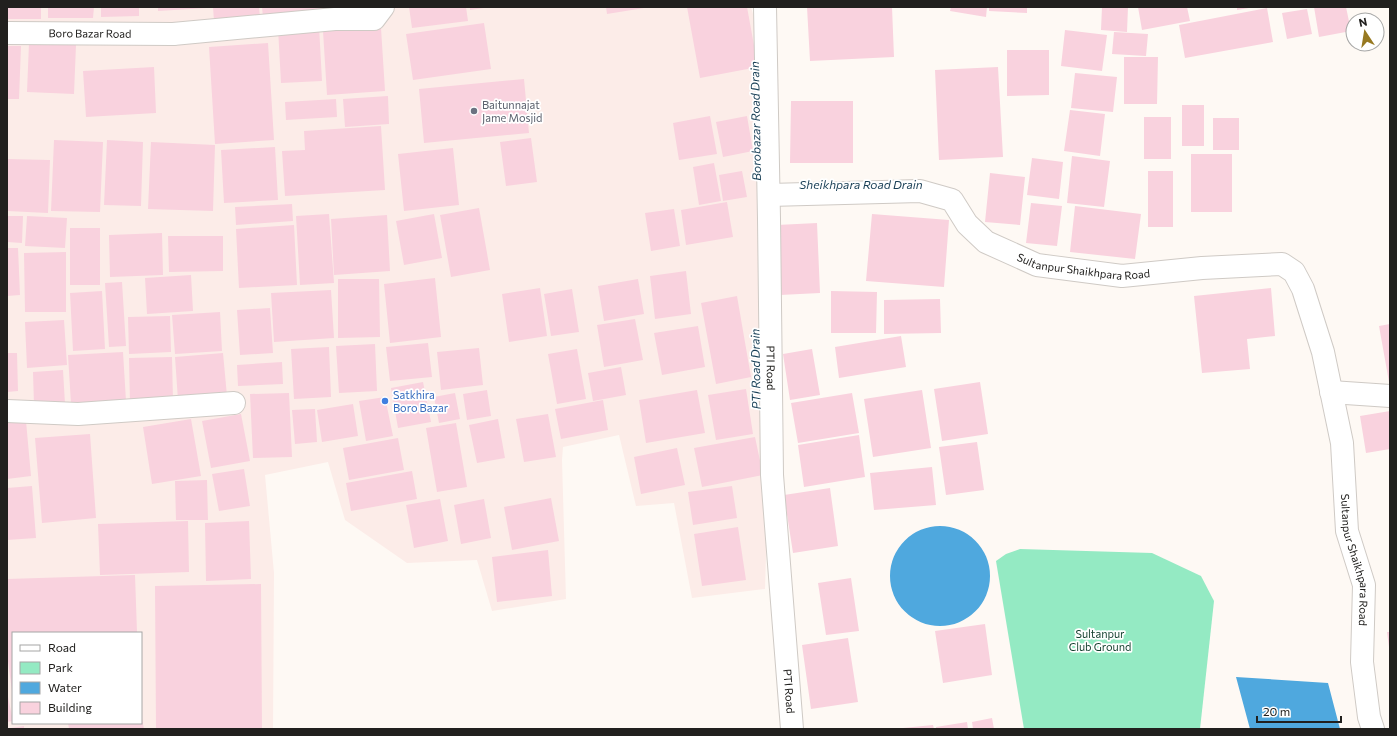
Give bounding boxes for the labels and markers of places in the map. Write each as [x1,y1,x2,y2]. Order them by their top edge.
place label: Baitunnajat Jame Mosjid [482,98,542,125]
marker: Baitunnajat Jame Mosjid [469,106,479,116]
place label: Satkhira Boro Bazar [393,388,449,414]
marker: Satkhira Boro Bazar [380,396,390,406]

